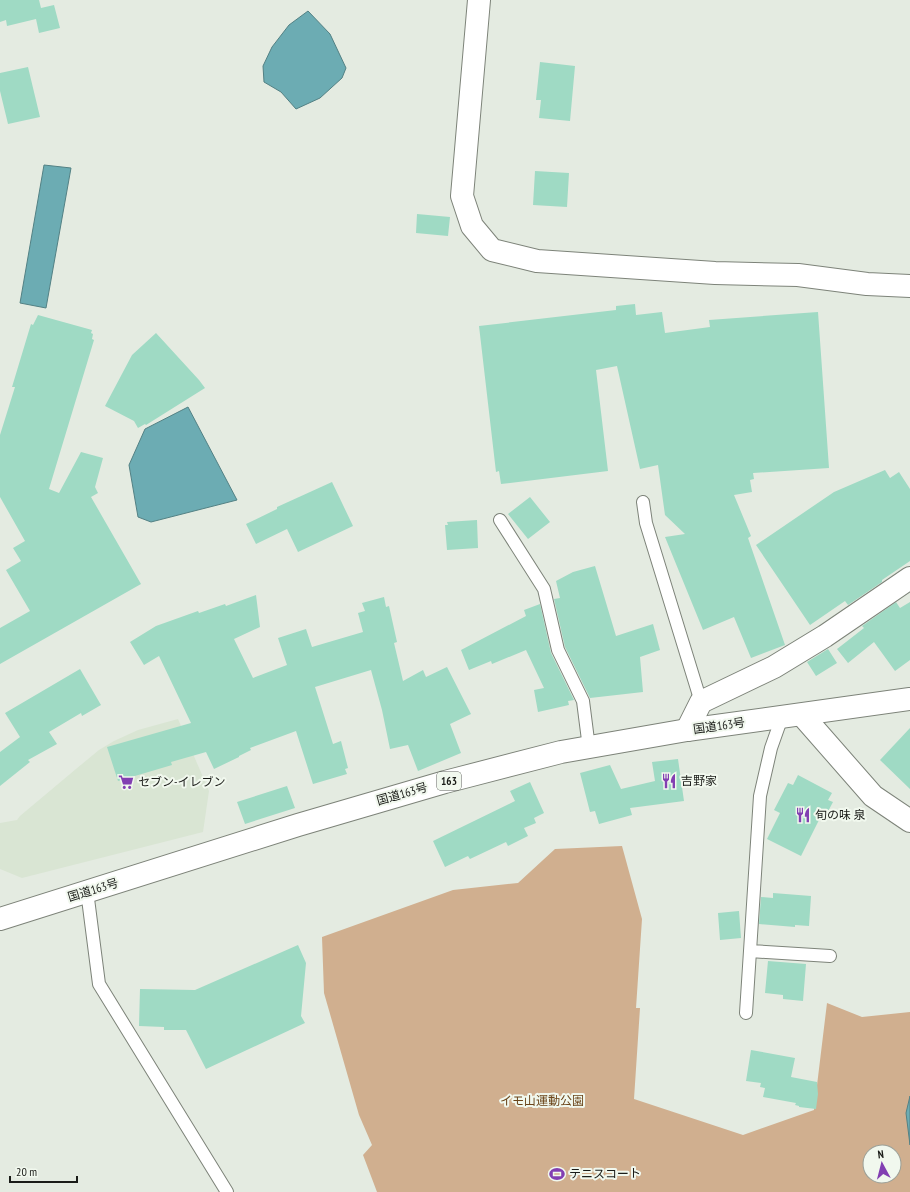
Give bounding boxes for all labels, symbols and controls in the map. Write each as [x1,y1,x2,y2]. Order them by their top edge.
street label: 国道163号 [692,714,746,737]
road number: 163 [437,772,461,790]
restaurant icon: 吉野家 [660,772,678,790]
supermarket icon: セブン-イレブン [117,773,135,791]
place label: 吉野家 [681,773,717,788]
place label: セブン-イレブン [138,774,226,789]
street label: 国道163号 [375,779,429,808]
restaurant icon: 旬の味 泉 [794,806,812,824]
place label: 旬の味 泉 [815,807,866,822]
street label: 国道163号 [66,875,120,904]
park label: イモ山運動公園 [500,1093,584,1108]
north arrow [862,1144,902,1184]
text: N [877,1147,885,1161]
scale bar [10,1158,77,1184]
text: 20 m [16,1164,37,1179]
sports icon: テニスコート [548,1165,566,1183]
place label: テニスコート [569,1166,641,1181]

